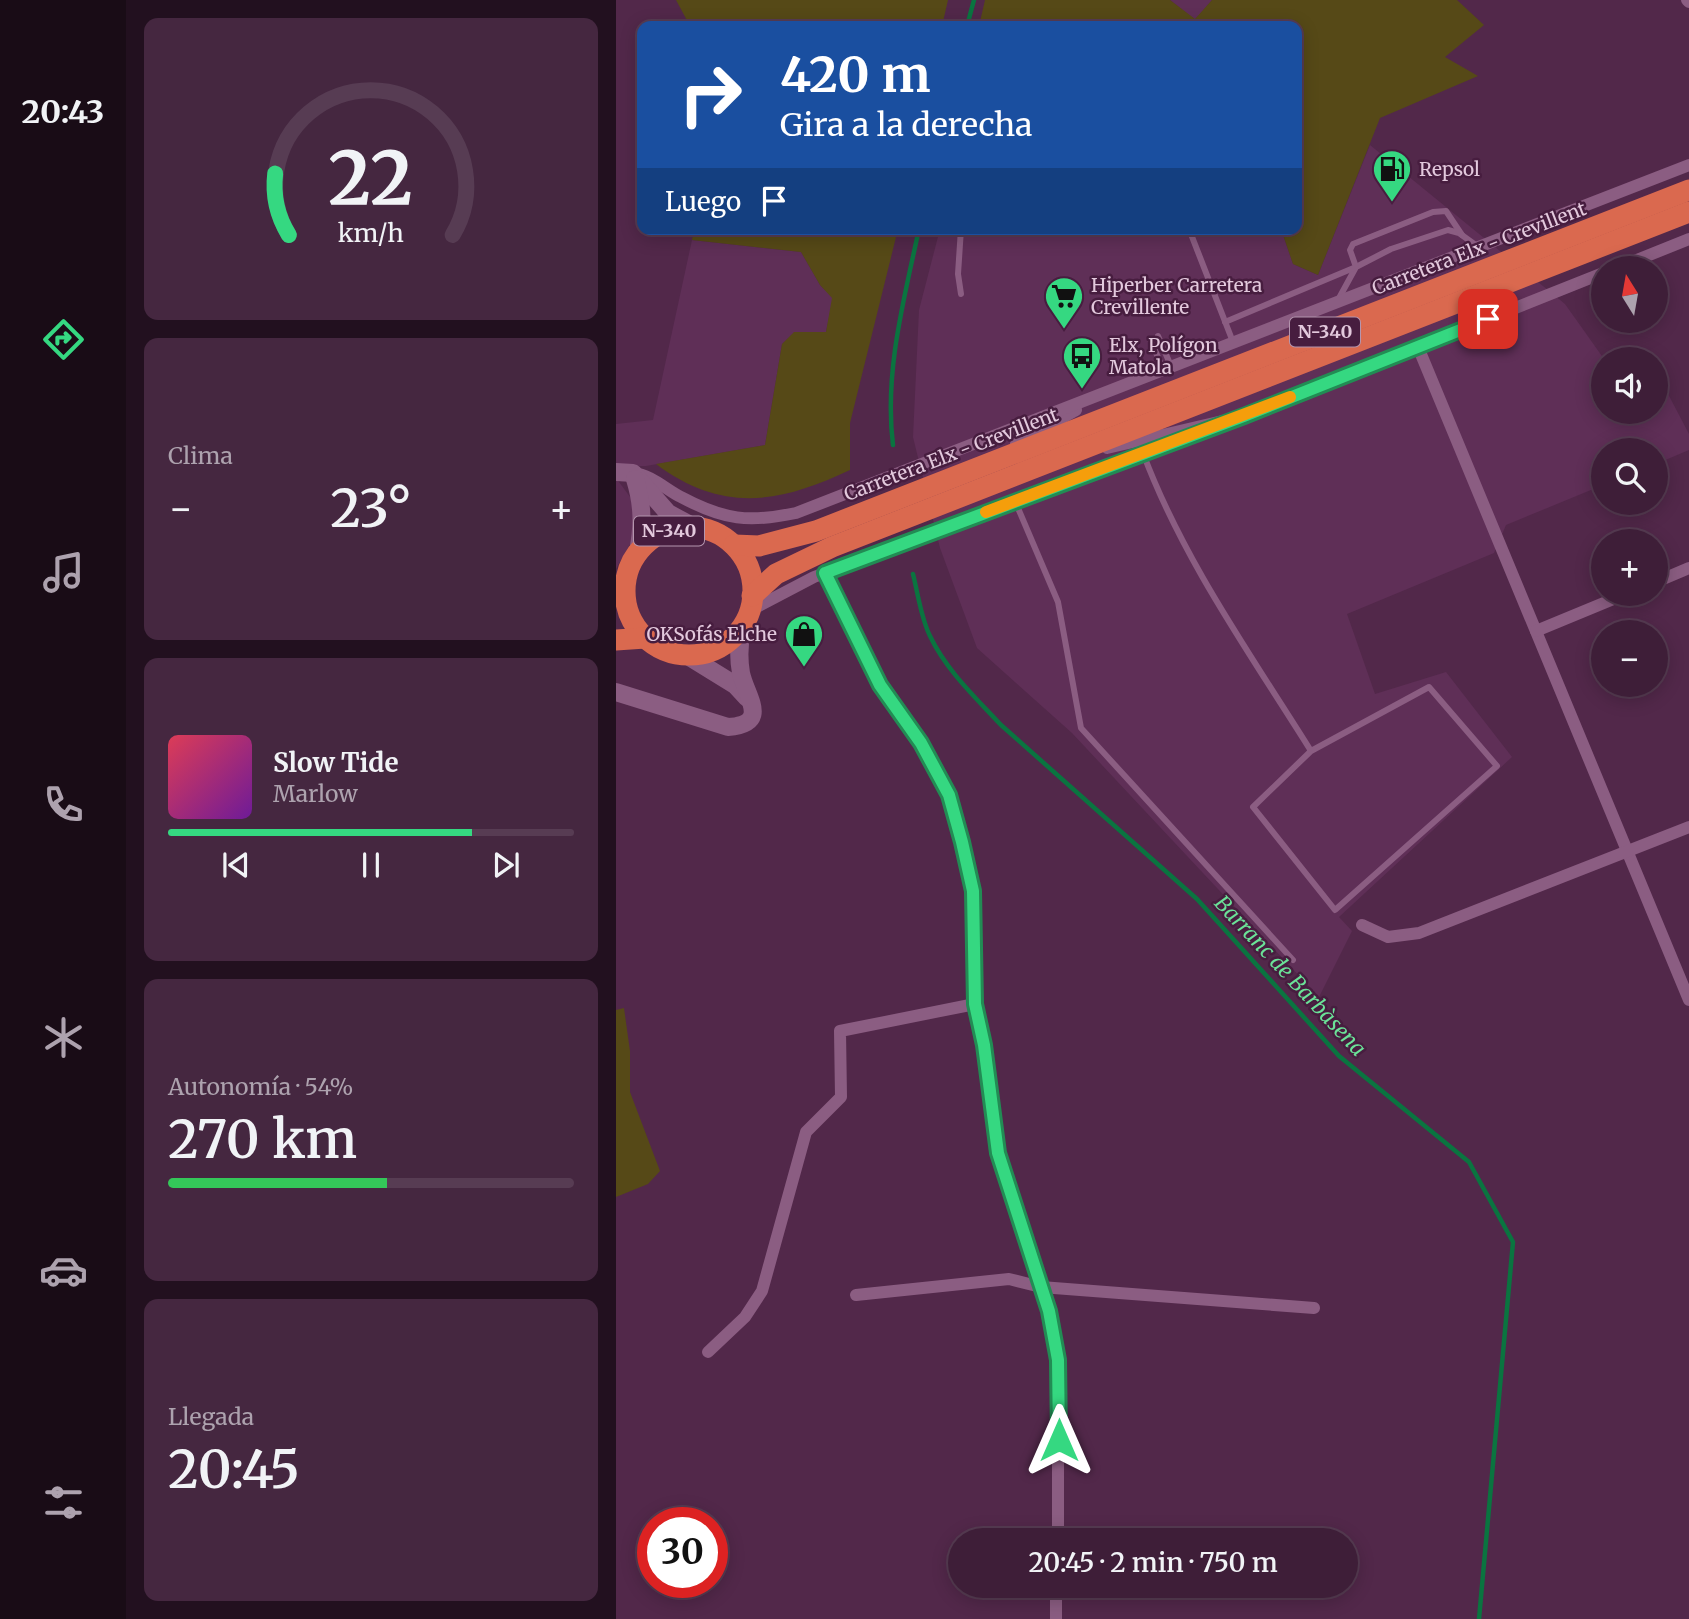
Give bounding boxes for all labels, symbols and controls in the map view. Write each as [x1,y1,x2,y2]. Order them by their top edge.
text: 420 m [780,44,931,105]
icon: right [665,49,756,140]
text: 20:43 [22,92,104,132]
text: Gira a la derecha [780,105,1033,145]
text: 22 [329,133,413,225]
fuel station icon: Repsol [1371,148,1413,203]
place label: Repsol [1419,157,1480,181]
icon: arrive [755,182,793,220]
text: Luego [665,185,741,218]
street label: Carretera Elx - Crevillent [1368,196,1590,300]
text: km/h [338,217,404,249]
north arrow [1591,256,1668,332]
map controls [1591,256,1668,697]
place label: Hiperber Carretera Crevillente [1091,273,1262,319]
supermarket icon: Hiperber Carretera Crevillente [1043,275,1085,330]
pin [1458,289,1518,349]
icon: arrive [1469,300,1507,338]
icon: directions [39,315,88,364]
road number: N-340 [1290,318,1360,346]
place label: Elx, Polígon Matola [1109,333,1218,379]
bus stop icon: Elx, Polígon Matola [1061,335,1103,390]
button: sound [1591,347,1668,424]
street label: Carretera Elx - Crevillent [840,402,1062,506]
button: search [1591,438,1668,515]
text: Clima [168,441,233,470]
text: 23° [330,476,412,541]
text: − [168,485,193,532]
text: + [549,485,574,532]
road number: N-340 [634,516,704,546]
button: + [1591,529,1668,606]
icon: music [39,548,88,597]
shop icon: OKSofás Elche [783,613,825,668]
button: − [1591,620,1668,697]
place label: OKSofás Elche [646,622,777,646]
text: Slow Tide [273,746,399,779]
text: Marlow [273,779,358,808]
icon: phone [39,780,88,829]
icon: previous [217,846,255,884]
icon: pause [352,846,390,884]
icon: next [487,846,525,884]
water label: Barranc de Barbàsena [1209,890,1372,1062]
icon: climate [39,1013,88,1062]
text: Autonomía · 54% [168,1072,353,1101]
text: 270 km [168,1107,357,1172]
icon: car [39,1246,88,1295]
text: Llegada [168,1402,254,1431]
position arrow [1022,1403,1096,1477]
text: 20:45 [168,1437,300,1502]
icon: filters [39,1478,88,1527]
speed limit sign: 30 [637,1507,728,1598]
text: 20:45 · 2 min · 750 m [1028,1546,1278,1579]

